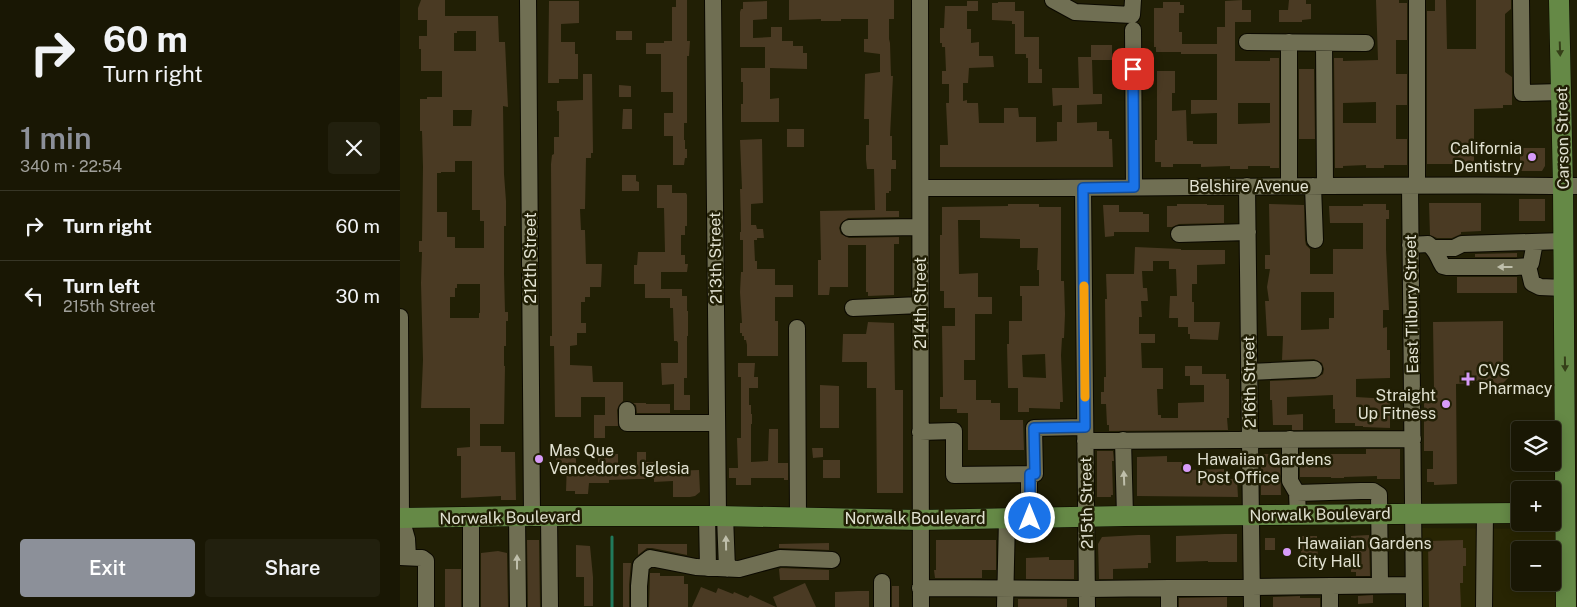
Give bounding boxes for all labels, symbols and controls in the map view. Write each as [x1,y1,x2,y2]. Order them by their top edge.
text: 60 m [103,19,188,60]
icon: right [20,20,85,85]
one-way arrow [1557,41,1565,57]
pin [1112,48,1154,90]
icon: arrive [1119,55,1147,83]
text: Turn right [103,61,203,87]
street label: Carson Street [1552,86,1573,190]
text: 1 min [20,120,91,156]
button: close [328,122,380,174]
place label: California Dentistry [1450,139,1522,176]
marker: California Dentistry [1526,151,1538,163]
text: 340 m · 22:54 [20,157,122,176]
street label: Belshire Avenue [1189,177,1309,196]
icon: right [20,212,48,240]
street label: 212th Street [521,212,540,304]
street label: 213th Street [705,212,726,304]
text: Turn right [63,215,152,237]
text: 60 m [336,215,380,237]
street label: East Tilbury Street [1401,234,1422,374]
street label: 214th Street [911,257,930,349]
one-way arrow [1497,263,1513,271]
text: Turn left [63,275,140,297]
icon: left [20,282,48,310]
text: 30 m [335,285,380,307]
text: 215th Street [63,297,155,316]
street label: 216th Street [1239,336,1260,428]
one-way arrow [1561,357,1569,373]
place label: CVS Pharmacy [1478,361,1553,398]
marker: CVS Pharmacy [1462,373,1474,385]
place label: Straight Up Fitness [1357,386,1436,423]
marker: Straight Up Fitness [1440,398,1452,410]
map controls [1511,421,1561,591]
button: layers [1511,421,1561,471]
place label: Mas Que Vencedores Iglesia [549,441,689,478]
place label: Hawaiian Gardens Post Office [1197,450,1331,487]
marker: Mas Que Vencedores Iglesia [533,453,545,465]
street label: 215th Street [1076,457,1097,549]
marker: Hawaiian Gardens Post Office [1181,462,1193,474]
one-way arrow [1120,470,1128,486]
button: + [1511,481,1561,531]
position arrow [1003,491,1055,543]
street label: Norwalk Boulevard [1249,504,1391,525]
street label: Norwalk Boulevard [439,507,581,528]
street label: Norwalk Boulevard [844,509,986,528]
one-way arrow [722,534,730,550]
place label: Hawaiian Gardens City Hall [1297,534,1431,571]
button: Exit [20,539,195,597]
button: Share [205,539,380,597]
button: − [1511,541,1561,591]
marker: Hawaiian Gardens City Hall [1281,546,1293,558]
one-way arrow [513,553,521,569]

